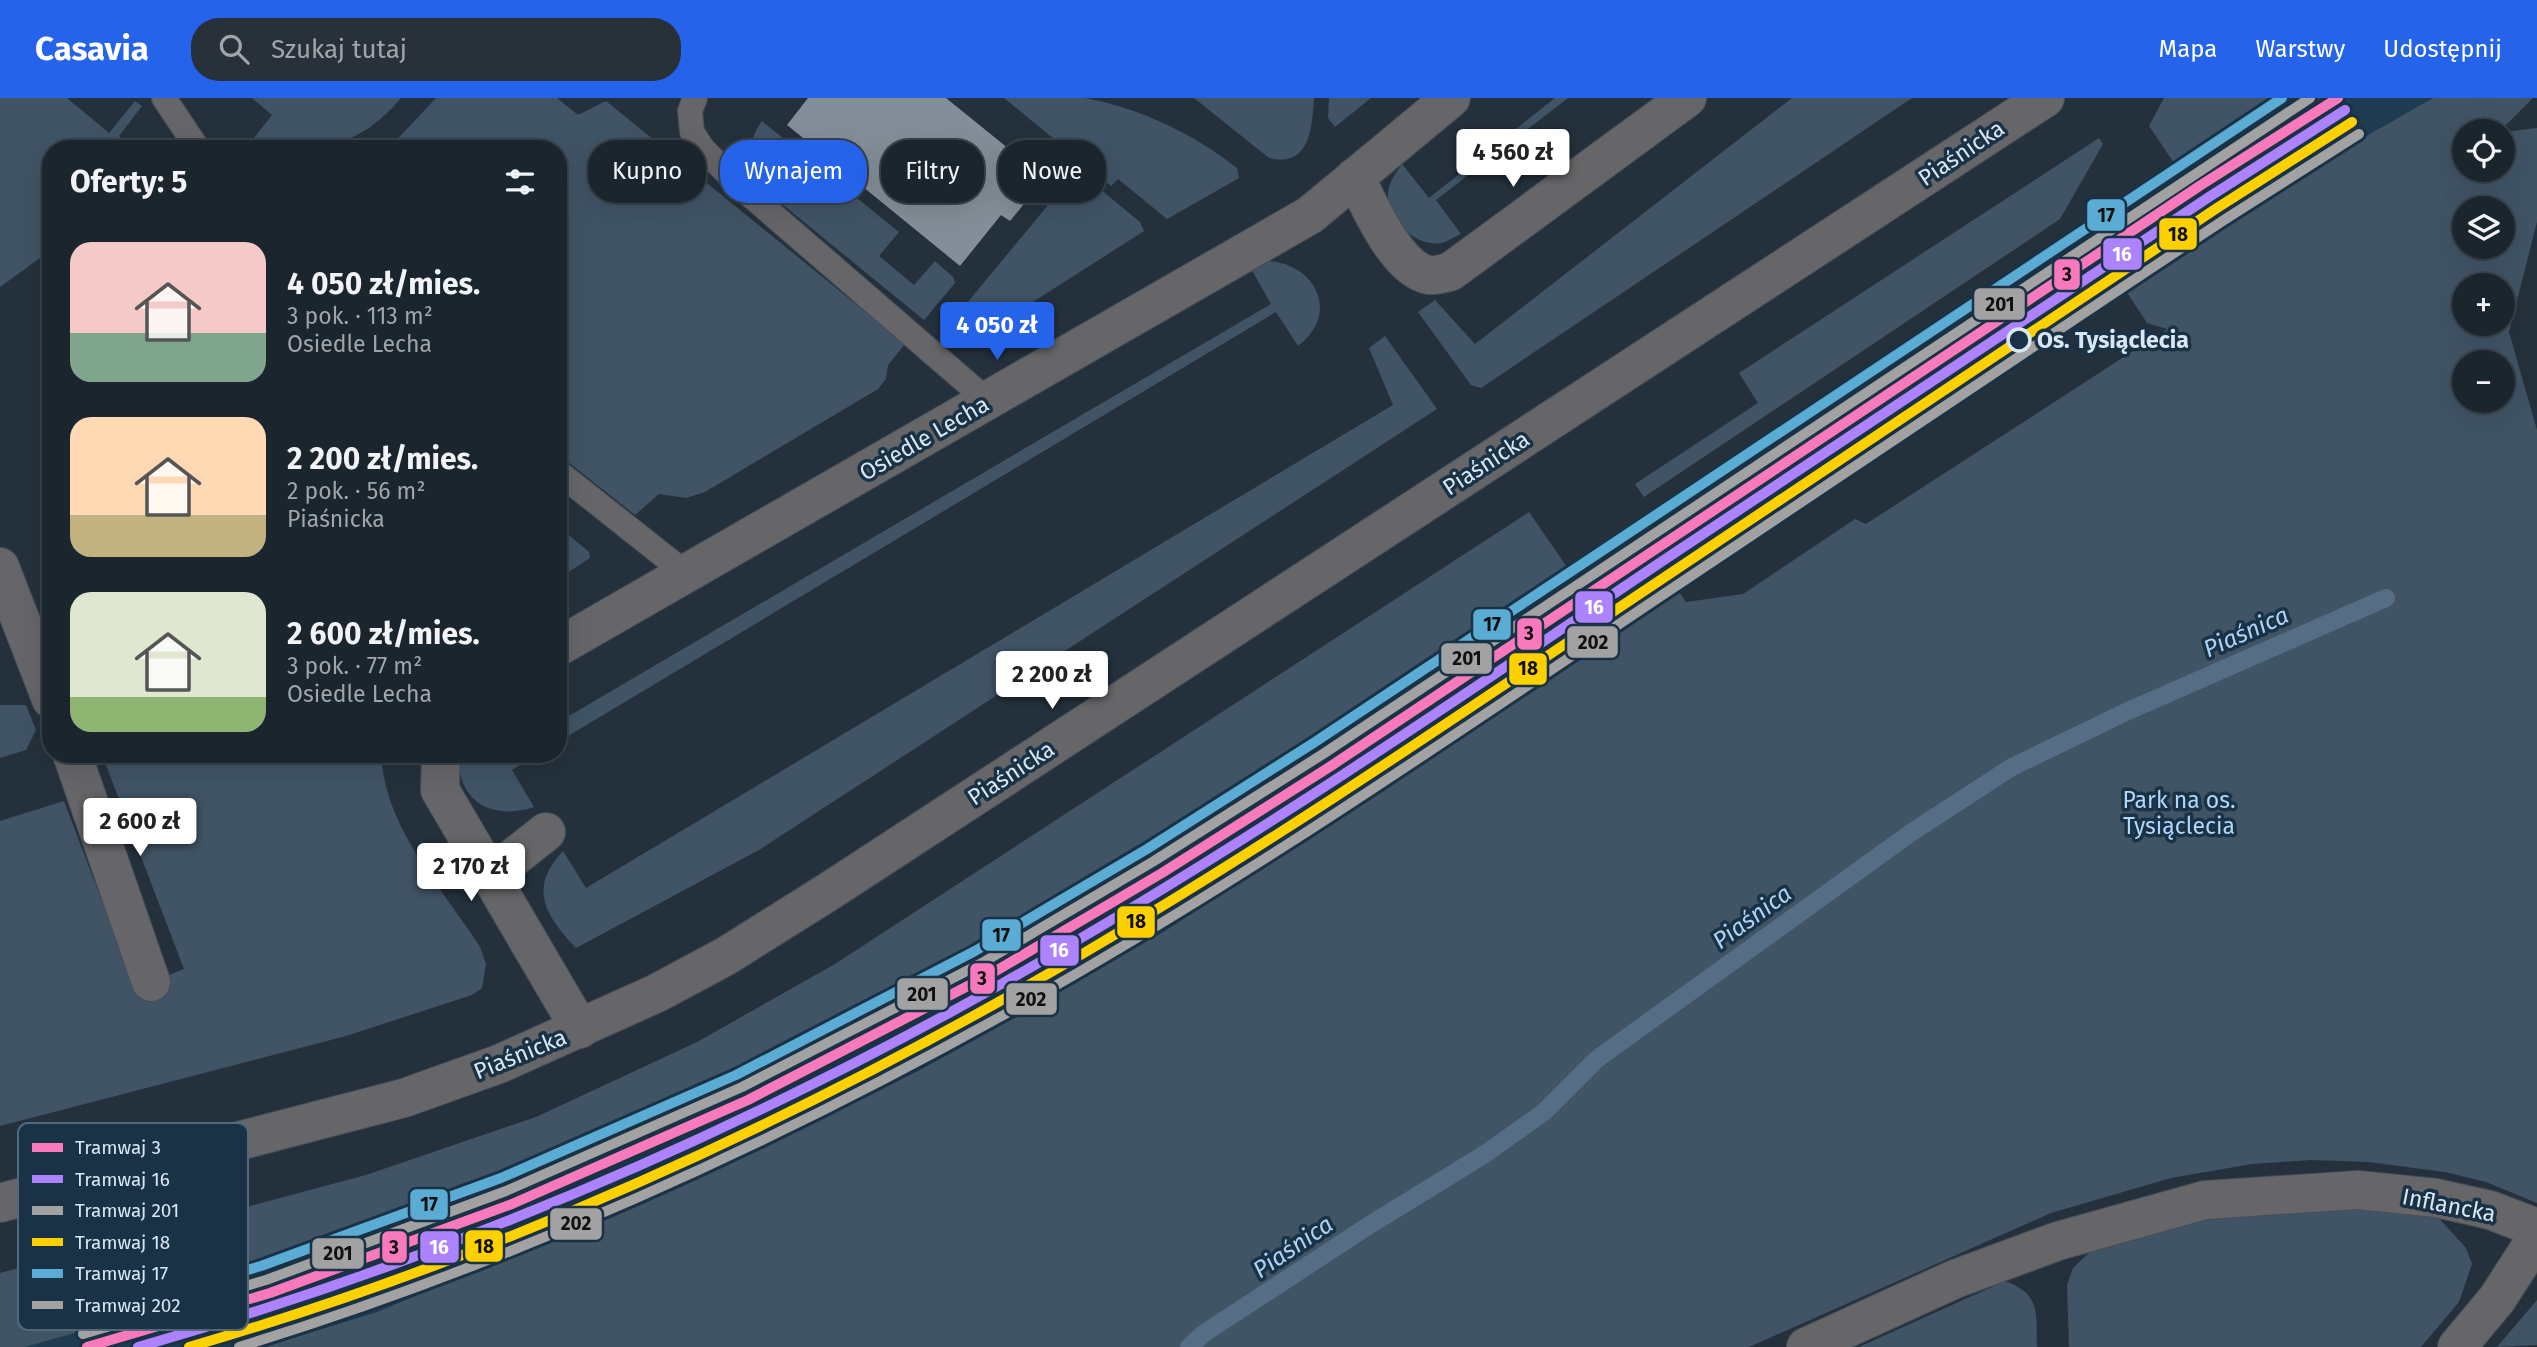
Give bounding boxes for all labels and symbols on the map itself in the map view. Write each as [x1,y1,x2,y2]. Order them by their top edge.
street label: Piaśnicka [1913,114,2009,192]
pin: 4 560 zł [1441,130,1585,189]
line badge: 17 [2086,198,2126,232]
text: 17 [2097,204,2115,227]
line badge: 18 [2158,217,2198,251]
text: 18 [2168,223,2188,246]
line badge: 16 [2102,237,2143,271]
text: 16 [2112,243,2132,266]
line badge: 3 [2053,258,2081,291]
text: 3 [2061,263,2072,286]
line badge: 201 [1973,287,2026,321]
text: 201 [1985,293,2015,316]
pin: 4 050 zł [925,302,1069,362]
place label: Os. Tysiąclecia [2037,326,2189,354]
marker: Os. Tysiąclecia [2007,328,2031,352]
street label: Osiedle Lecha [854,390,994,486]
street label: Piaśnicka [1437,425,1535,501]
line badge: 16 [1574,590,1614,624]
text: 16 [1584,596,1604,619]
water label: Piaśnica [2199,601,2293,663]
line badge: 17 [1472,608,1512,641]
text: 17 [1483,613,1501,636]
line badge: 3 [1516,617,1543,651]
text: 3 [1523,622,1534,645]
line badge: 202 [1566,625,1619,659]
text: 202 [1578,631,1608,654]
line badge: 201 [1440,642,1493,675]
text: 201 [1452,647,1482,670]
pin: 2 200 zł [980,652,1124,711]
line badge: 18 [1508,652,1548,686]
text: 18 [1518,657,1538,680]
street label: Piaśnicka [962,735,1060,811]
park label: Park na os. Tysiąclecia [2122,786,2236,840]
pin: 2 600 zł [68,798,212,858]
pin: 2 170 zł [399,844,543,903]
water label: Piaśnica [1707,879,1797,955]
line badge: 18 [1116,905,1156,939]
text: 18 [1126,910,1146,933]
line badge: 17 [981,918,1022,952]
text: 17 [992,924,1010,947]
line badge: 16 [1039,934,1080,967]
text: 16 [1049,939,1069,962]
line badge: 3 [969,962,996,995]
text: 3 [976,967,987,990]
line badge: 201 [896,977,949,1011]
line badge: 202 [1005,982,1058,1016]
text: 201 [907,983,937,1006]
text: 202 [1016,988,1046,1011]
street label: Piaśnicka [469,1023,571,1085]
legend [18,1123,248,1330]
text: Tramwaj 3 [75,1136,161,1159]
text: Tramwaj 16 [75,1168,170,1191]
street label: Inflancka [2400,1182,2498,1228]
line badge: 17 [409,1188,449,1221]
text: 17 [420,1193,438,1216]
text: Tramwaj 201 [75,1199,179,1222]
line badge: 202 [549,1207,603,1241]
water label: Piaśnica [1248,1210,1338,1284]
text: 202 [561,1212,591,1235]
line badge: 18 [464,1229,504,1263]
line badge: 3 [381,1230,408,1264]
line badge: 16 [419,1230,460,1264]
text: Tramwaj 18 [75,1231,170,1254]
text: 18 [474,1235,494,1258]
text: 3 [388,1236,399,1259]
text: 16 [429,1236,449,1259]
line badge: 201 [311,1237,365,1270]
text: 201 [323,1242,353,1265]
text: Tramwaj 17 [75,1262,168,1285]
text: Tramwaj 202 [75,1294,181,1317]

